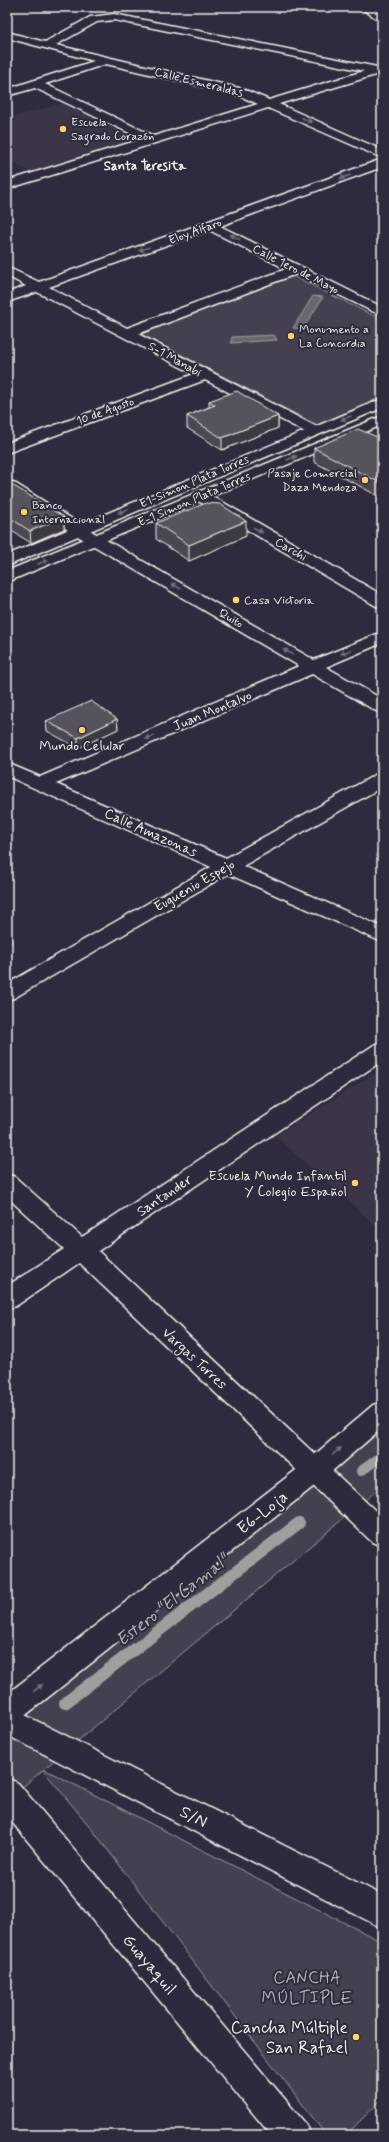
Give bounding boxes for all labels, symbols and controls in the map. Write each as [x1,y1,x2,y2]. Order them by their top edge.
street label: Calle Esmeraldas [153,64,245,102]
place label: Escuela Sagrado Corazón [71,115,154,146]
one-way arrow [301,117,312,123]
marker: Escuela Sagrado Corazón [58,124,68,134]
district label: Santa Teresita [104,158,187,175]
one-way arrow [339,174,351,180]
street label: Eloy Alfaro [167,215,224,249]
one-way arrow [229,234,240,241]
street label: Calle 1ero de Mayo [250,241,342,299]
one-way arrow [138,247,150,253]
place label: Monumento a La Concordia [299,322,369,352]
marker: Monumento a La Concordia [286,331,296,341]
street label: S-1 Manabi [145,339,204,381]
street label: 10 de Agosto [74,394,137,430]
one-way arrow [339,415,351,421]
street label: E1-Simon Plata Torres [137,451,252,512]
one-way arrow [286,455,298,461]
place label: Pasaje Comercial Daza Mendoza [267,466,357,496]
street label: E-1 Simon Plata Torres [136,469,254,531]
marker: Pasaje Comercial Daza Mendoza [360,475,370,485]
place label: Banco Internacional [32,498,105,528]
marker: Banco Internacional [19,507,29,517]
one-way arrow [116,509,128,515]
one-way arrow [253,526,263,534]
street label: Carchi [272,534,310,565]
one-way arrow [37,559,48,565]
one-way arrow [170,583,181,590]
place label: Casa Victoria [244,593,315,609]
marker: Casa Victoria [231,595,241,605]
street label: Quito [215,605,246,632]
one-way arrow [282,648,294,655]
one-way arrow [341,649,352,655]
street label: Juan Montalvo [170,686,255,736]
marker: Mundo Celular [77,725,87,735]
one-way arrow [143,734,155,740]
place label: Mundo Celular [39,737,125,755]
street label: Calle Amazonas [101,804,200,861]
street label: Euguenio Espejo [151,856,238,916]
place label: Escuela Mundo Infantil Y Colegio Español [208,1167,347,1201]
street label: Santander [133,1170,196,1221]
marker: Escuela Mundo Infantil Y Colegio Español [350,1178,360,1188]
street label: Vargas Torres [157,1324,231,1394]
one-way arrow [332,1447,343,1456]
street label: E6-Loja [233,1486,293,1540]
water label: Estero "El Camal" [111,1547,236,1652]
one-way arrow [32,1684,43,1692]
street label: S/N [176,1801,211,1833]
street label: Guayaquil [117,1930,181,2000]
park label: CANCHA MÚLTIPLE [262,1967,352,2009]
place label: Cancha Múltiple San Rafael [231,2017,348,2059]
marker: Cancha Múltiple San Rafael [351,2032,361,2042]

